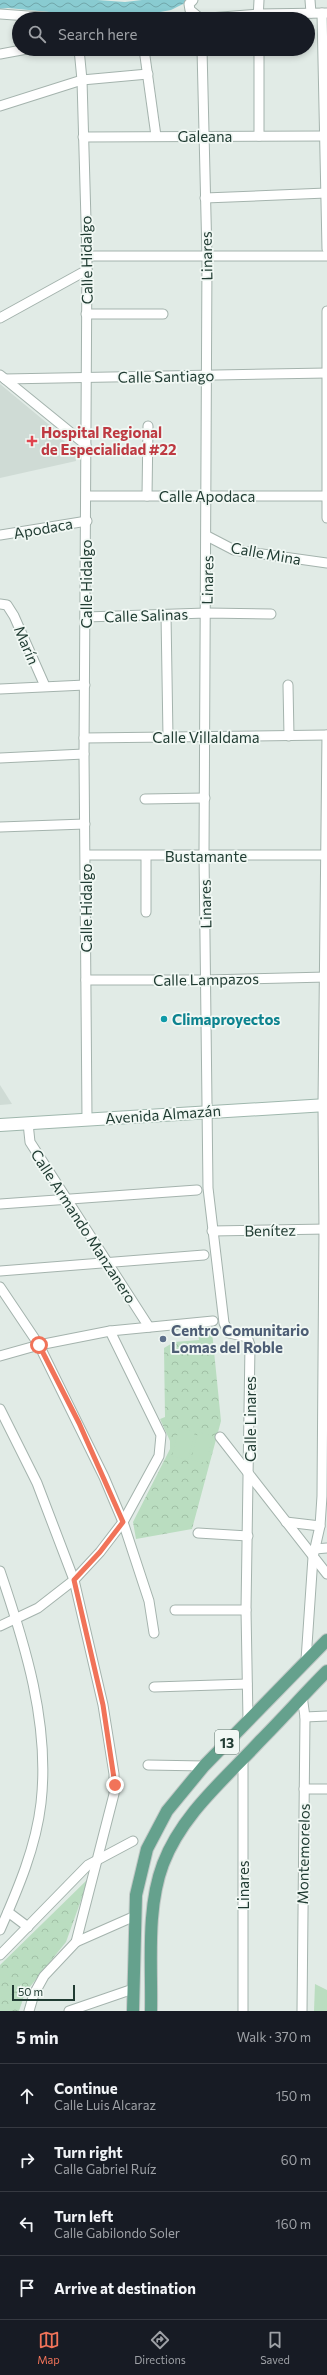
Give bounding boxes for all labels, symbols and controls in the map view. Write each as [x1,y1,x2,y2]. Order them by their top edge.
search box [12,12,315,56]
icon: search [26,23,48,45]
text: Search here [58,25,137,43]
street label: Galeana [178,127,232,145]
street label: Calle Hidalgo [76,215,96,305]
street label: Linares [197,231,215,281]
street label: Calle Santiago [118,366,214,386]
place label: Hospital Regional de Especialidad #22 [41,423,177,458]
marker: Hospital Regional de Especialidad #22 [26,435,38,447]
street label: Calle Apodaca [159,487,255,505]
street label: Apodaca [12,514,74,542]
street label: Calle Mina [229,538,303,568]
street label: Calle Hidalgo [77,540,95,628]
street label: Linares [198,555,216,605]
street label: Calle Salinas [104,605,189,625]
street label: Marín [11,623,43,667]
street label: Calle Villaldama [152,728,260,746]
street label: Bustamante [165,847,247,865]
street label: Calle Hidalgo [77,864,95,952]
street label: Linares [196,879,214,929]
street label: Calle Lampazos [153,969,259,989]
place label: Climaproyectos [172,1010,280,1028]
marker: Climaproyectos [159,1014,169,1024]
street label: Avenida Almazán [105,1101,221,1127]
street label: Calle Armando Manzanero [27,1146,141,1306]
street label: Benítez [244,1221,296,1239]
place label: Centro Comunitario Lomas del Roble [171,1321,309,1356]
marker: Centro Comunitario Lomas del Roble [158,1334,168,1344]
route start [30,1336,48,1354]
street label: Calle Linares [241,1376,259,1462]
road number: 13 [215,1730,239,1754]
route end [106,1776,124,1794]
street label: Montemorelos [293,1803,313,1905]
street label: Linares [234,1860,252,1910]
scale bar [12,1983,75,2002]
text: 50 m [18,1985,43,1998]
text: 5 min [16,2027,59,2048]
text: Walk · 370 m [237,2029,311,2045]
text: Continue [54,2079,118,2097]
icon: ahead [16,2085,38,2107]
text: 150 m [276,2088,311,2104]
text: Calle Luis Alcaraz [54,2097,156,2113]
text: Turn right [54,2143,123,2161]
icon: right [16,2149,38,2171]
text: 60 m [281,2152,311,2168]
text: Calle Gabriel Ruíz [54,2161,157,2177]
text: Turn left [54,2207,113,2225]
icon: left [16,2213,38,2235]
text: 160 m [275,2216,311,2232]
text: Calle Gabilondo Soler [54,2225,180,2241]
icon: arrive [16,2277,38,2299]
text: Arrive at destination [54,2279,196,2297]
tab: Map [37,2329,60,2366]
tab: Directions [134,2329,186,2366]
tab: Saved [260,2329,290,2366]

